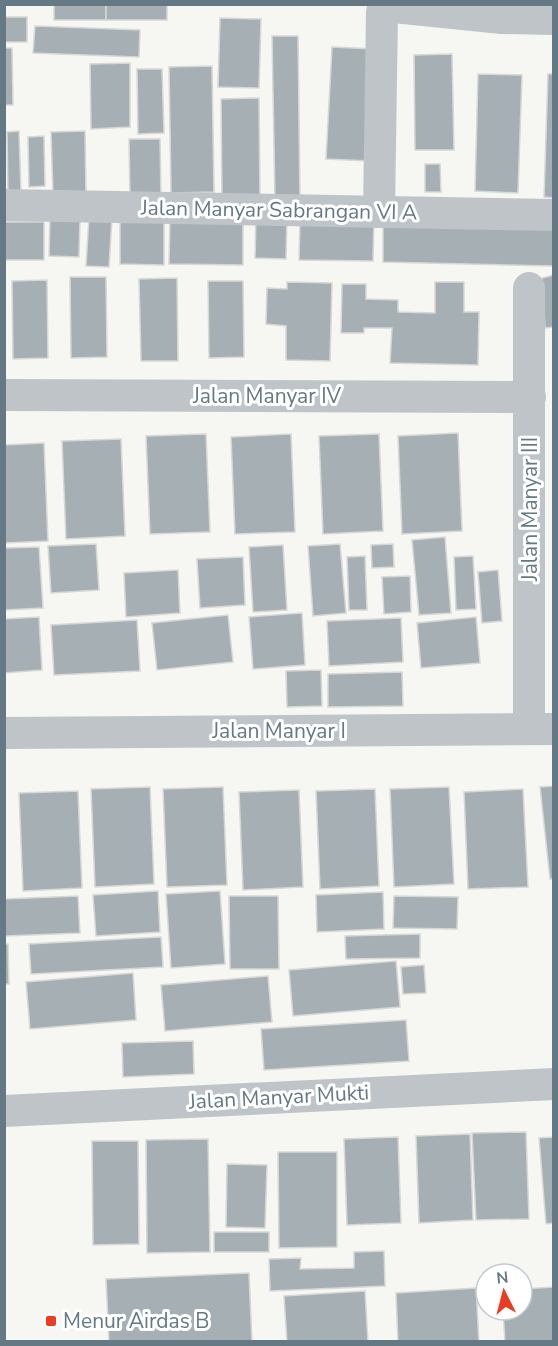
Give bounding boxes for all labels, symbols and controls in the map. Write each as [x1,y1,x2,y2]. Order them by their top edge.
street label: Jalan Manyar Sabrangan VI A [140,194,417,226]
street label: Jalan Manyar IV [192,382,342,410]
street label: Jalan Manyar III [516,437,544,582]
street label: Jalan Manyar I [211,717,346,745]
street label: Jalan Manyar Mukti [187,1078,370,1116]
north arrow [474,1262,534,1322]
text: N [495,1267,510,1290]
place label: Menur Airdas B [63,1307,209,1335]
marker: Menur Airdas B [44,1314,58,1328]

